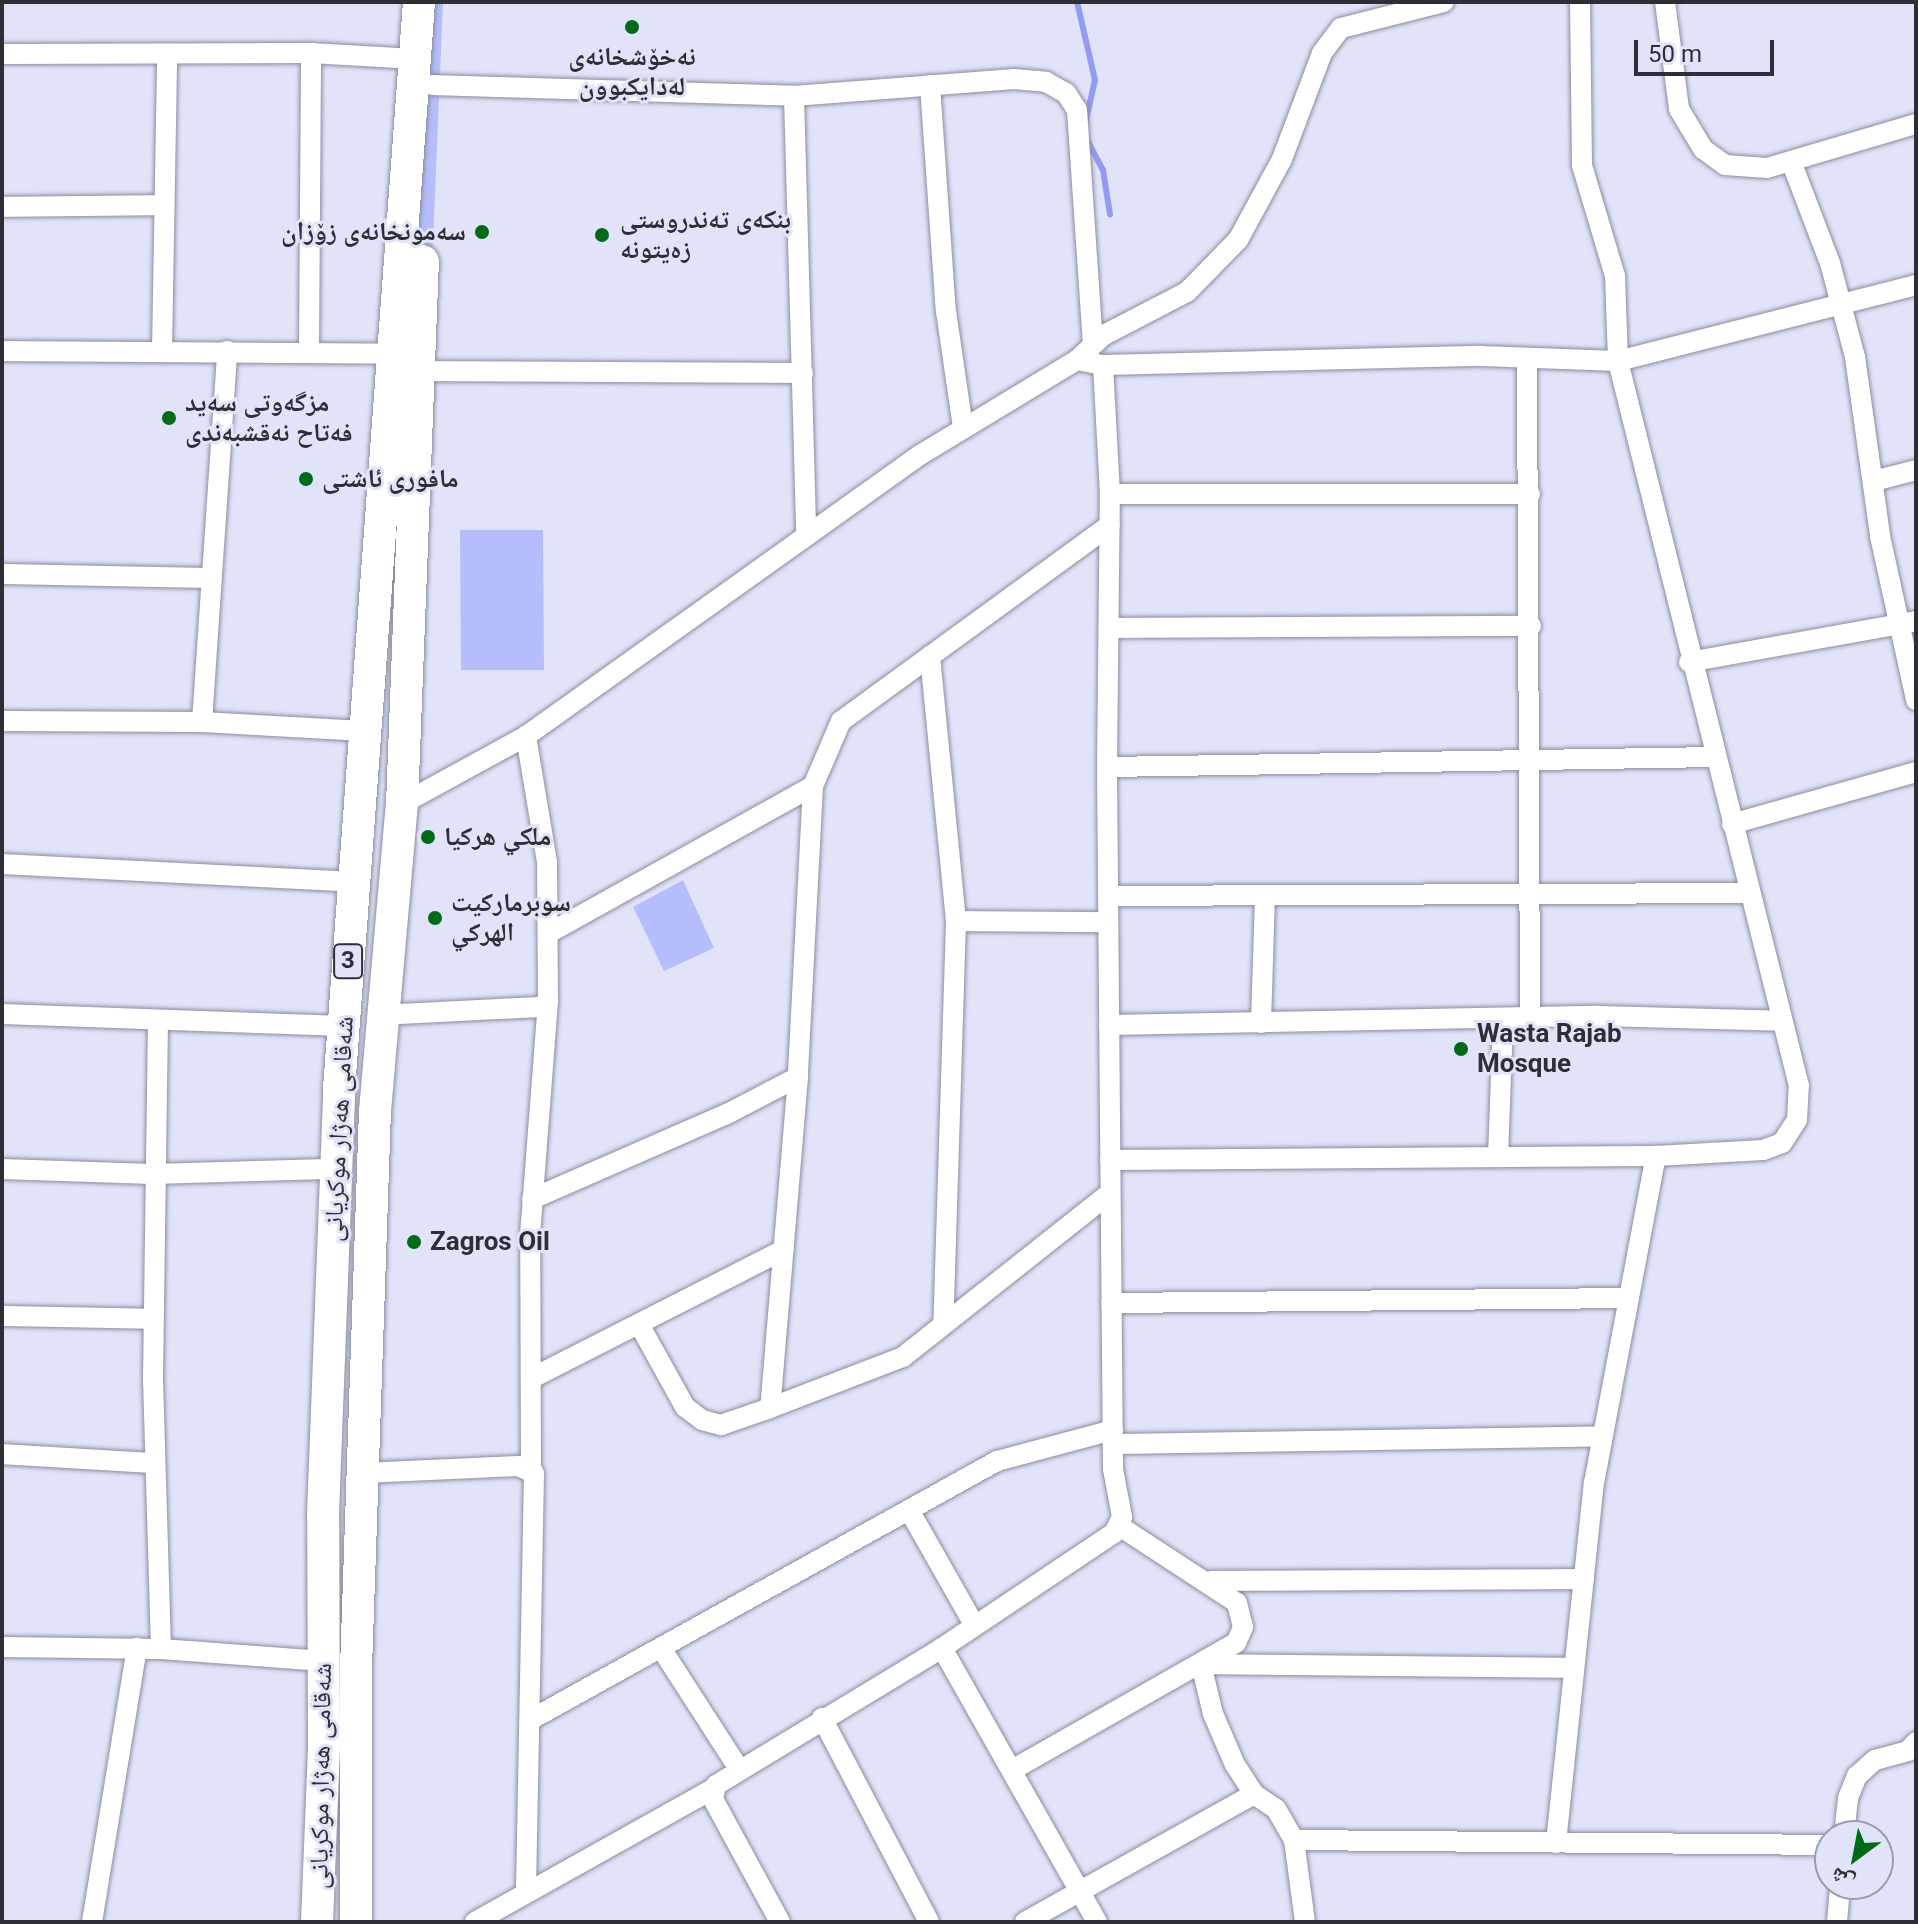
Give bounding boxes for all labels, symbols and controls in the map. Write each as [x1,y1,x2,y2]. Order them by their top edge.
marker: نەخۆشخانەی لەدایکبوون [621,16,643,38]
scale bar [1638,24,1778,74]
text: 50 m [1648,40,1702,68]
place label: نەخۆشخانەی لەدایکبوون [568,41,696,102]
place label: بنکەی تەندروستی زەیتونە [620,204,791,266]
place label: سەمونخانەی زۆزان [281,216,466,248]
marker: سەمونخانەی زۆزان [473,223,491,241]
marker: بنکەی تەندروستی زەیتونە [591,224,613,246]
place label: مزگەوتی سەید فەتاح نەقشبەندی [185,387,353,448]
marker: مزگەوتی سەید فەتاح نەقشبەندی [160,409,178,427]
place label: مافوری ئاشتی [322,463,459,495]
marker: مافوری ئاشتی [297,470,315,488]
place label: ملكي هركيا [444,821,551,853]
marker: ملكي هركيا [419,828,437,846]
place label: سوبرماركيت الهركي [451,887,571,948]
marker: سوبرماركيت الهركي [426,909,444,927]
road number: 3 [332,941,364,981]
street label: شەقامی ھەژار موکریانی [318,1015,360,1243]
place label: Wasta Rajab Mosque [1477,1018,1622,1080]
marker: Wasta Rajab Mosque [1452,1040,1470,1058]
place label: Zagros Oil [430,1226,550,1258]
marker: Zagros Oil [405,1233,423,1251]
street label: شەقامی ھەژار موکریانی [303,1663,339,1889]
north arrow [1814,1820,1894,1900]
text: ش [1826,1862,1859,1896]

